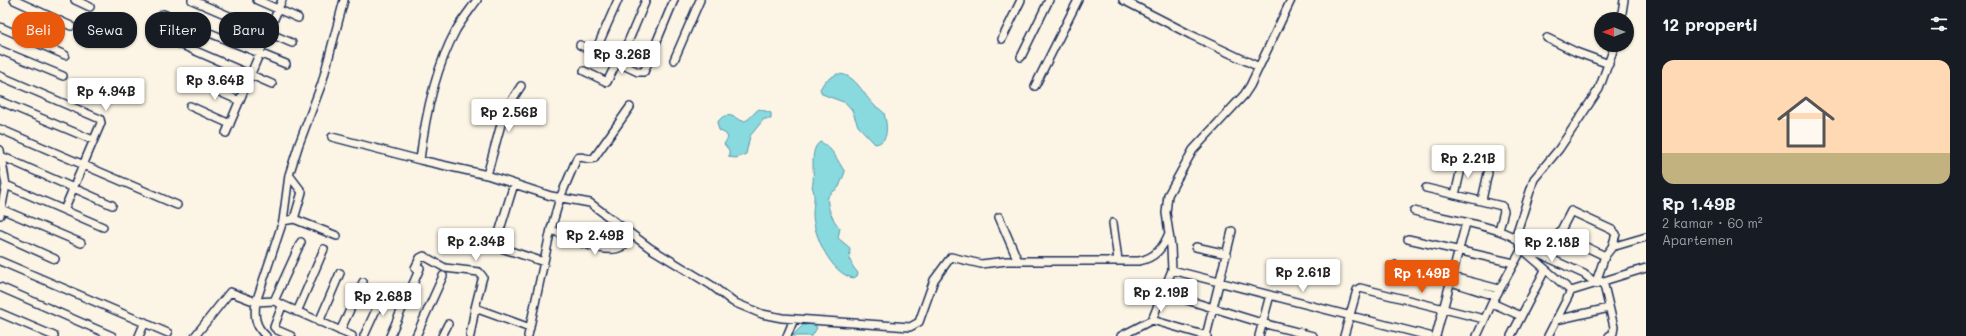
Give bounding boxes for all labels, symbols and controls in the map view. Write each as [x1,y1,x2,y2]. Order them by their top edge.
chip: Beli [12,12,65,48]
chip: Sewa [73,12,137,48]
chip: Filter [145,12,211,48]
chip: Baru [219,12,279,48]
north arrow [1594,12,1634,52]
map controls [1594,12,1634,52]
text: 12 properti [1662,13,1758,35]
icon: filters [1928,13,1950,35]
pin: Rp 3.26B [581,41,663,75]
text: Rp 3.26B [593,45,651,62]
pin: Rp 3.64B [174,67,256,101]
text: Rp 3.64B [186,71,244,88]
pin: Rp 4.94B [65,78,147,112]
text: Rp 4.94B [77,82,135,99]
icon: home [1770,86,1842,158]
pin: Rp 2.56B [468,99,550,133]
text: Rp 2.56B [480,103,538,120]
pin: Rp 2.21B [1427,145,1509,179]
text: Rp 2.21B [1441,149,1495,166]
text: Rp 1.49B [1662,192,1736,214]
text: 2 kamar · 60 m² [1662,214,1763,231]
pin: Rp 2.49B [554,222,636,256]
text: Rp 2.49B [566,226,624,243]
pin: Rp 2.34B [435,228,517,262]
pin: Rp 2.18B [1511,229,1593,263]
text: Apartemen [1662,231,1733,248]
text: Rp 2.34B [447,232,505,249]
text: Rp 2.18B [1524,233,1580,250]
pin: Rp 2.61B [1262,259,1344,293]
pin: Rp 1.49B [1381,260,1463,294]
text: Rp 2.61B [1275,263,1331,280]
text: Rp 1.49B [1394,264,1450,281]
pin: Rp 2.19B [1120,279,1202,313]
pin: Rp 2.68B [342,283,424,317]
text: Rp 2.19B [1133,283,1189,300]
text: Rp 2.68B [354,287,412,304]

